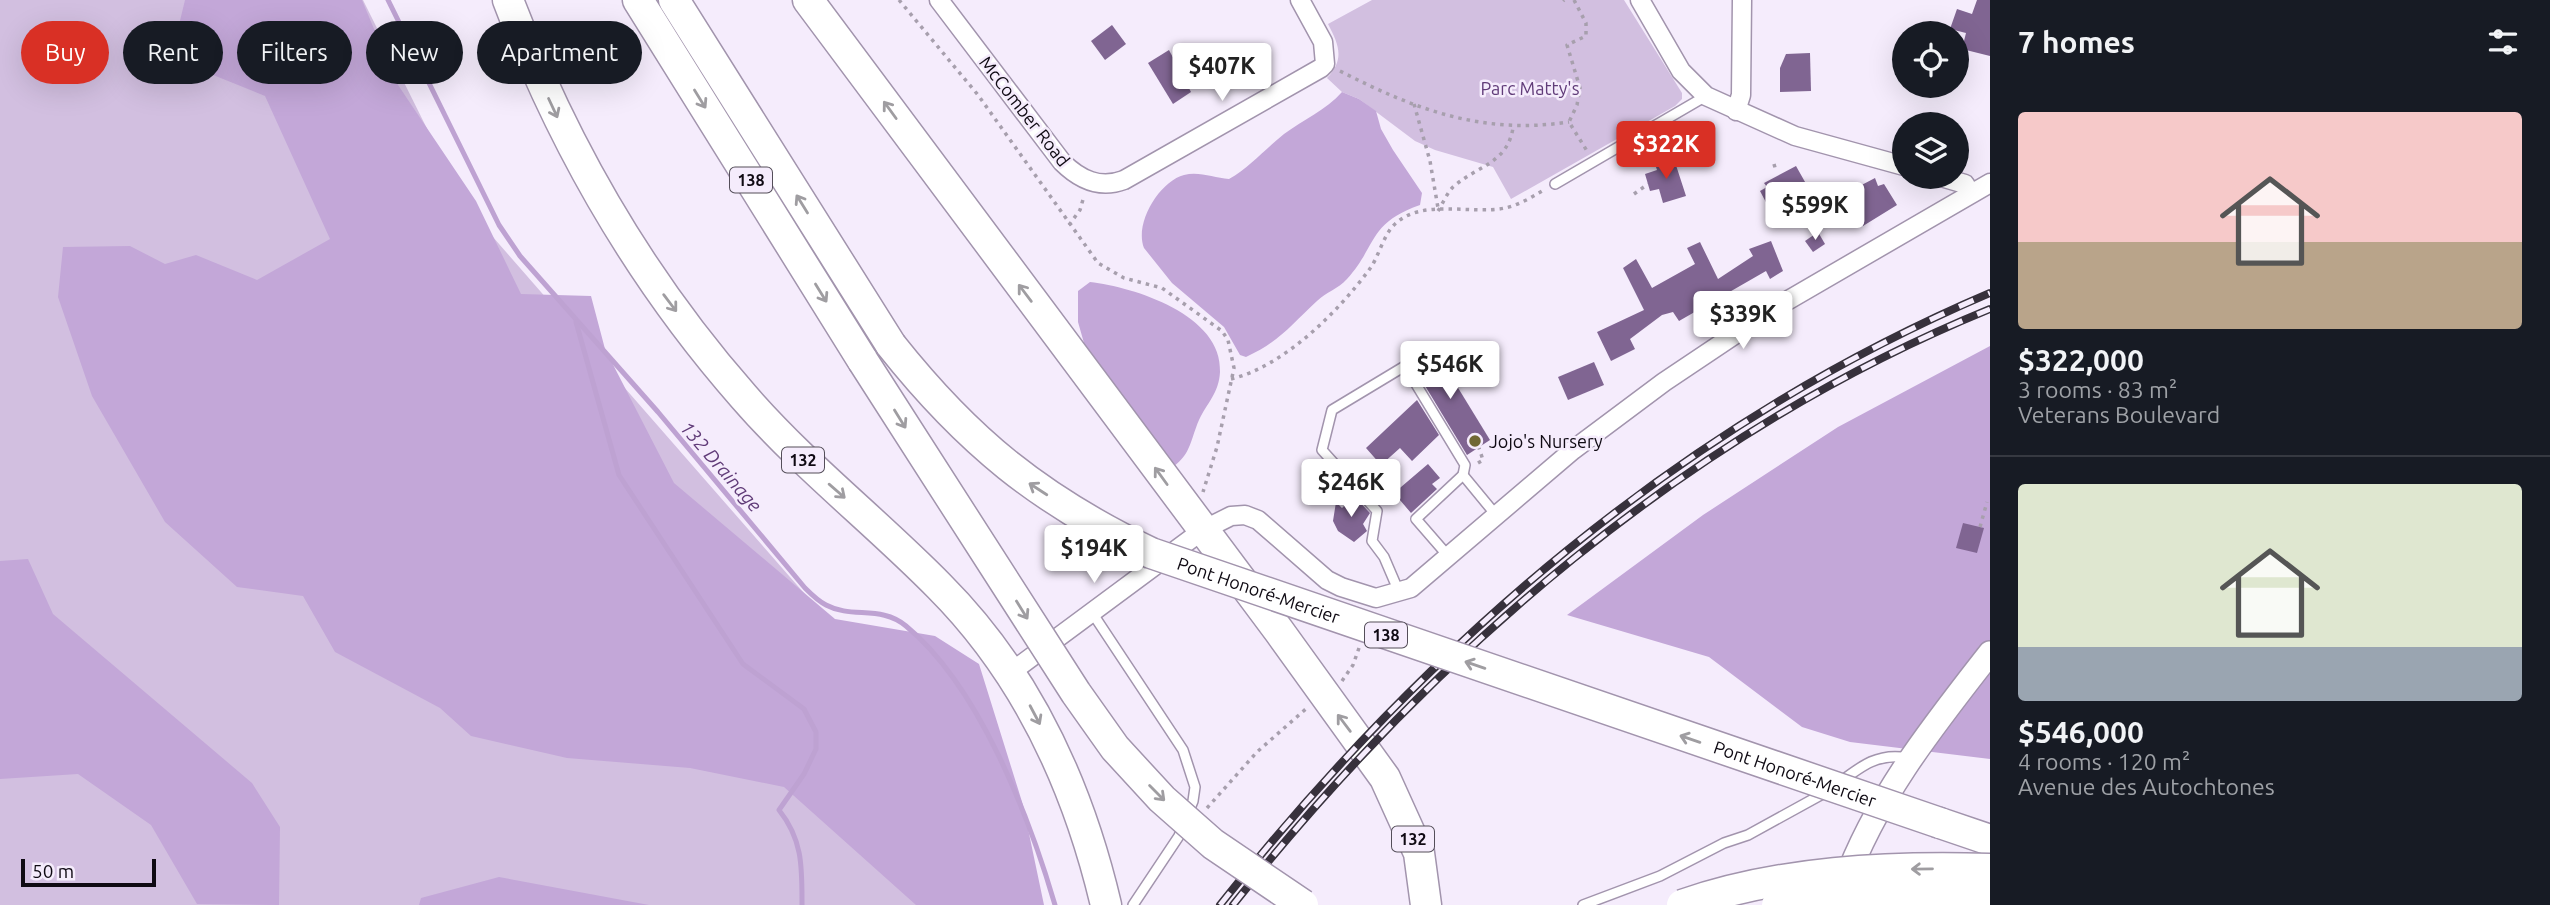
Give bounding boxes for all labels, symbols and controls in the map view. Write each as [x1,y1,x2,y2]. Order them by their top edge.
chip: Buy [21,21,109,84]
chip: Rent [123,21,223,84]
chip: Filters [237,21,352,84]
chip: New [366,21,463,84]
chip: Apartment [477,21,642,84]
map controls [1892,21,1969,189]
button: locate [1892,21,1969,98]
icon: filters [2484,23,2522,61]
text: 7 homes [2018,25,2135,59]
pin: $407K [1173,43,1271,103]
street label: McComber Road [976,52,1074,170]
text: $407K [1188,53,1256,78]
park label: Parc Matty's [1480,78,1580,98]
one-way arrow [694,89,708,109]
one-way arrow [547,97,561,118]
one-way arrow [882,102,897,120]
button: layers [1892,112,1969,189]
pin: $322K [1617,122,1715,181]
text: $322K [1632,131,1700,156]
icon: home [2207,158,2333,284]
road number: 138 [730,168,772,192]
pin: $599K [1766,182,1864,242]
text: $599K [1781,192,1849,217]
one-way arrow [795,195,809,215]
one-way arrow [814,282,828,302]
one-way arrow [1018,284,1033,303]
pin: $339K [1694,292,1792,351]
one-way arrow [663,293,678,311]
text: $339K [1709,301,1777,326]
pin: $546K [1401,342,1499,401]
text: $322,000 [2018,343,2144,377]
text: $546K [1416,351,1484,376]
text: 3 rooms · 83 m² [2018,377,2177,402]
text: Veterans Boulevard [2018,402,2220,427]
one-way arrow [893,408,907,428]
water label: 132 Drainage [676,416,767,516]
place label: Jojo's Nursery [1489,431,1603,451]
marker: Jojo's Nursery [1467,433,1483,449]
road number: 132 [782,447,824,472]
pin: $246K [1302,460,1400,519]
one-way arrow [1154,467,1168,486]
text: $246K [1317,469,1385,494]
one-way arrow [1029,482,1048,497]
one-way arrow [828,483,846,499]
pin: $194K [1045,526,1143,585]
icon: home [2207,530,2333,656]
text: $194K [1060,535,1128,560]
street label: Pont Honoré-Mercier [1175,553,1343,627]
one-way arrow [1016,600,1030,620]
road number: 138 [1365,622,1407,648]
one-way arrow [1464,658,1486,670]
one-way arrow [1029,704,1043,724]
one-way arrow [1337,714,1352,733]
text: $546,000 [2018,715,2144,749]
one-way arrow [1679,731,1701,744]
street label: Pont Honoré-Mercier [1711,736,1879,810]
text: 4 rooms · 120 m² [2018,749,2190,774]
text: Avenue des Autochtones [2018,774,2275,799]
one-way arrow [1148,785,1165,802]
road number: 132 [1392,826,1434,852]
scale bar [21,856,156,888]
text: 50 m [32,860,74,882]
one-way arrow [1911,863,1934,876]

